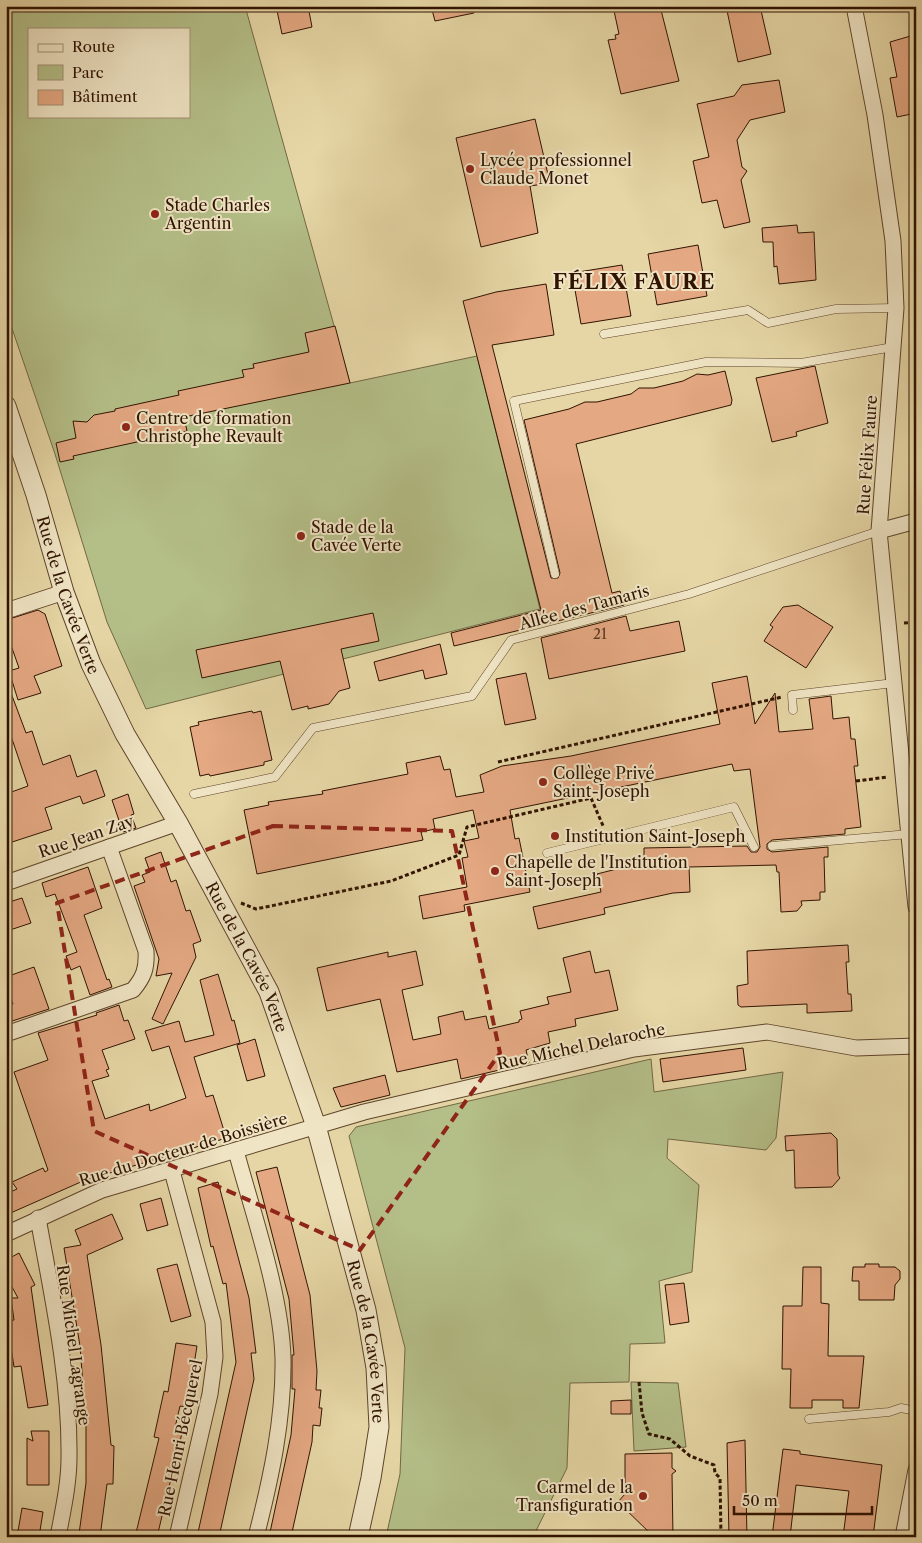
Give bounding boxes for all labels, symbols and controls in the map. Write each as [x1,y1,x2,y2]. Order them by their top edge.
legend [28,28,190,118]
text: Route [72,37,115,56]
text: Parc [72,63,104,82]
text: Bâtiment [72,87,138,106]
place label: Lycée professionnel Claude Monet [480,150,632,188]
marker: Lycée professionnel Claude Monet [464,163,476,175]
place label: Stade Charles Argentin [164,195,270,233]
marker: Stade Charles Argentin [149,208,161,220]
district label: FÉLIX FAURE [553,269,715,294]
street label: Rue Félix Faure [853,394,881,516]
place label: Centre de formation Christophe Revault [136,408,291,446]
marker: Centre de formation Christophe Revault [120,421,132,433]
street label: Rue de la Cavée Verte [33,514,104,677]
place label: Stade de la Cavée Verte [311,517,402,555]
marker: Stade de la Cavée Verte [295,530,307,542]
street label: Allée des Tamaris [516,580,651,634]
house number: 21 [593,625,607,643]
place label: Collège Privé Saint-Joseph [553,763,654,801]
marker: Collège Privé Saint-Joseph [537,776,549,788]
street label: Rue Jean Zay [36,810,137,862]
place label: Institution Saint-Joseph [565,826,745,846]
marker: Institution Saint-Joseph [549,830,561,842]
place label: Chapelle de l'Institution Saint-Joseph [505,852,688,890]
marker: Chapelle de l'Institution Saint-Joseph [489,865,501,877]
street label: Rue de la Cavée Verte [201,878,292,1035]
street label: Rue Michel Delaroche [495,1018,667,1074]
street label: Rue du Docteur de Boissière [76,1108,290,1190]
street label: Rue de la Cavée Verte [343,1258,389,1424]
street label: Rue Michel Lagrange [53,1263,95,1427]
street label: Rue Henri Bécquerel [154,1357,206,1518]
place label: Carmel de la Transfiguration [516,1477,634,1515]
scale bar [734,1483,872,1515]
marker: Carmel de la Transfiguration [637,1490,649,1502]
text: 50 m [742,1491,778,1510]

